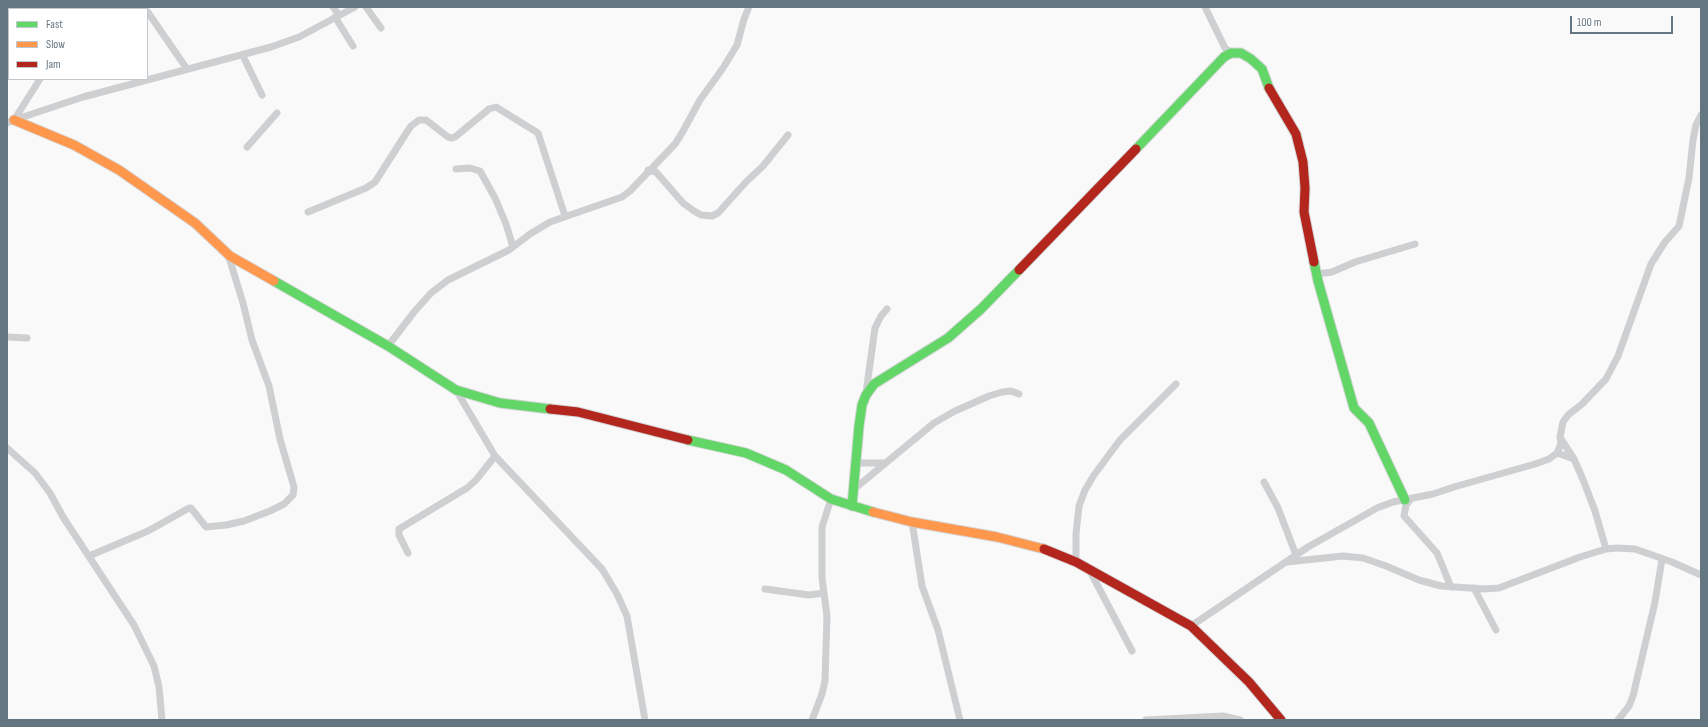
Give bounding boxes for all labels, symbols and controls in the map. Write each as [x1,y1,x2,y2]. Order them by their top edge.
legend [8,8,148,80]
scale bar [1572,8,1675,34]
text: 100 m [1577,15,1602,30]
text: Fast [46,17,63,32]
text: Slow [46,37,65,52]
text: Jam [46,57,61,72]

